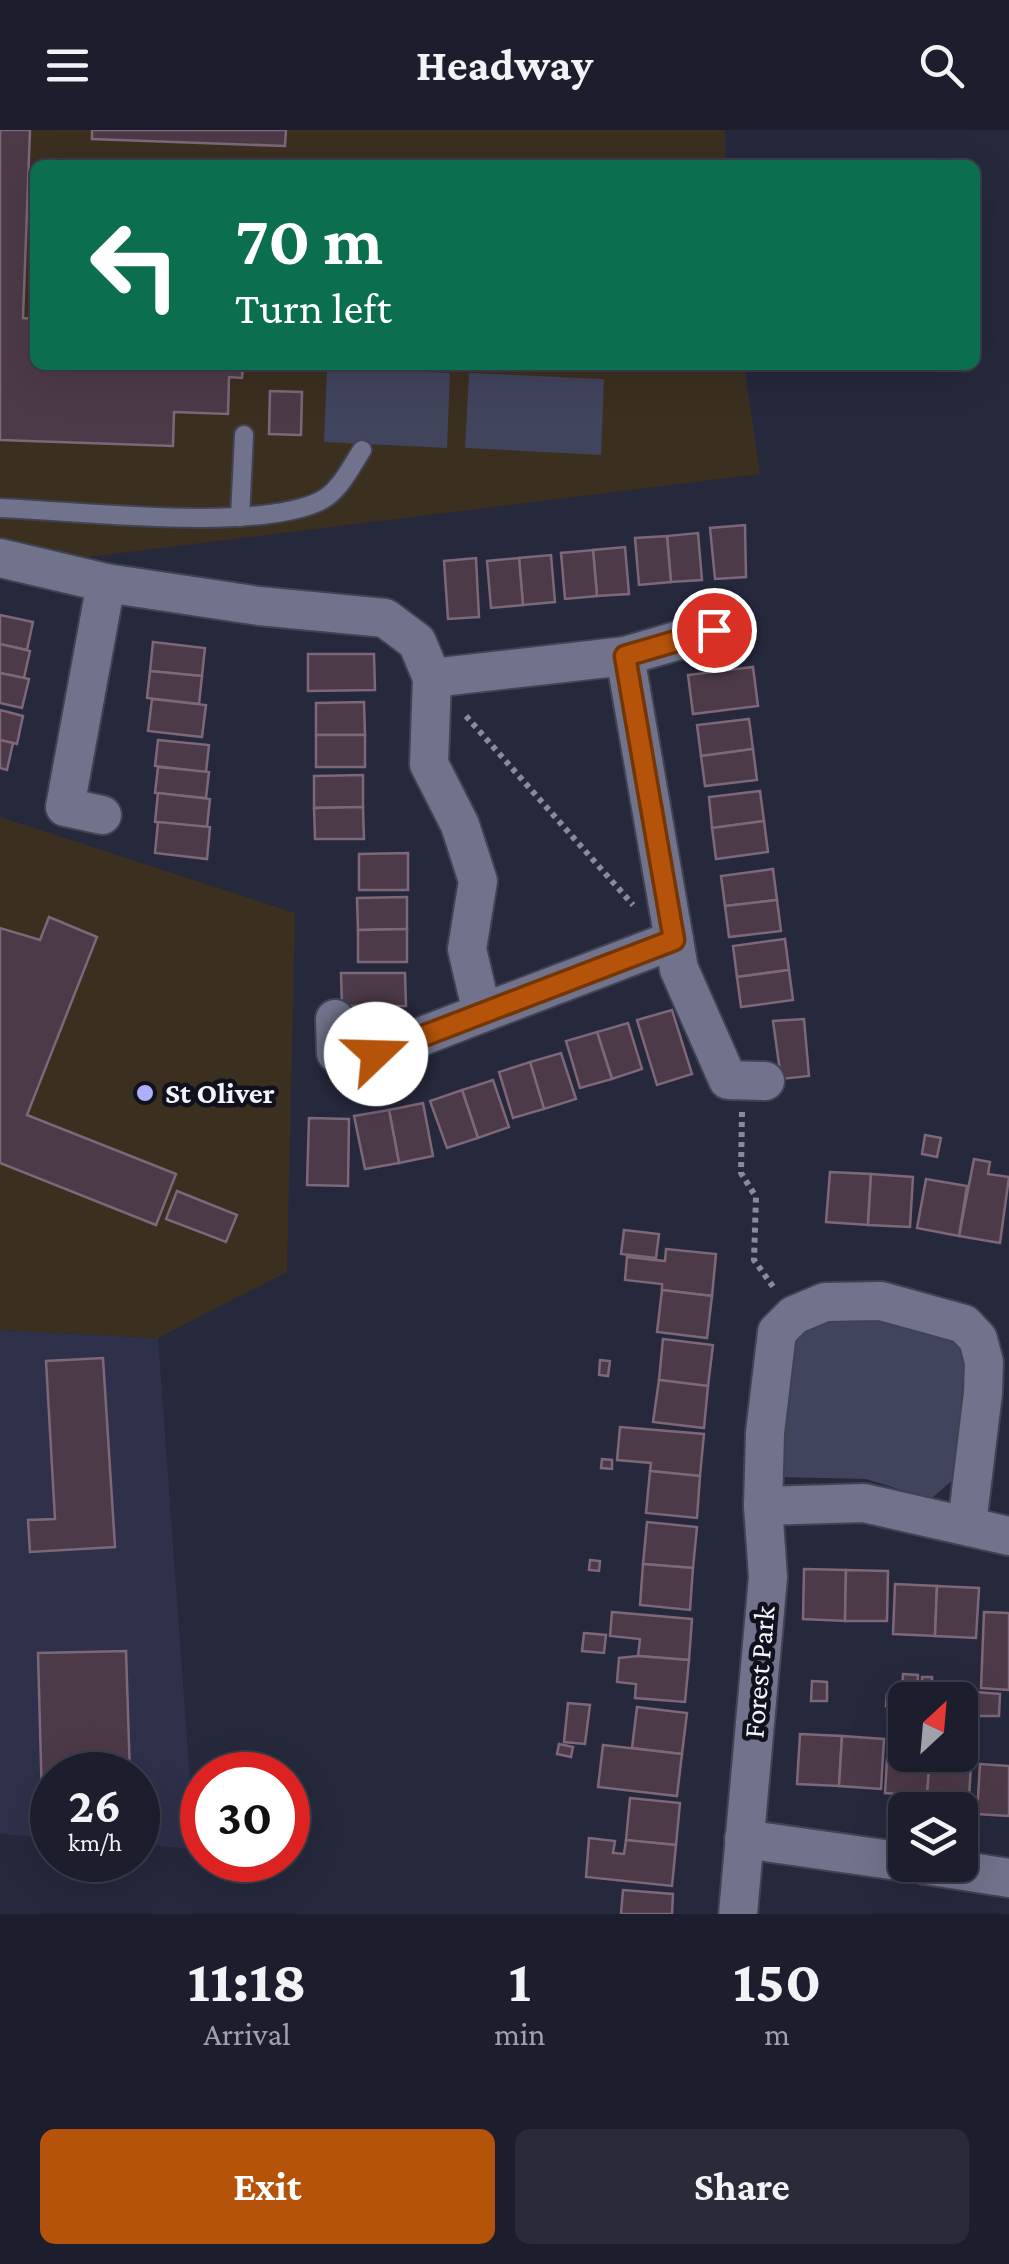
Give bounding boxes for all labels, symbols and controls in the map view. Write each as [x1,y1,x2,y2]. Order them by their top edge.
icon: menu [40,38,95,93]
icon: search [914,38,969,93]
text: Headway [416,40,593,90]
icon: left [70,200,200,330]
text: 70 m [235,201,383,279]
text: Turn left [235,283,392,333]
pin [672,588,757,673]
icon: arrive [687,603,742,658]
position arrow [324,1002,428,1106]
place label: St Oliver [165,1076,275,1109]
marker: St Oliver [134,1082,156,1104]
street label: Forest Park [736,1604,781,1740]
north arrow [888,1682,978,1772]
map controls [888,1682,978,1882]
speed limit sign: 30 [180,1752,310,1882]
text: 26 [69,1777,121,1833]
button: layers [888,1792,978,1882]
text: km/h [68,1829,122,1856]
text: 11:18 [188,1947,307,2014]
text: 1 [509,1947,531,2014]
text: 150 [733,1947,821,2014]
text: Arrival [204,2016,291,2052]
text: min [494,2016,545,2052]
text: m [764,2016,790,2052]
button: Exit [40,2129,495,2244]
button: Share [515,2129,969,2244]

